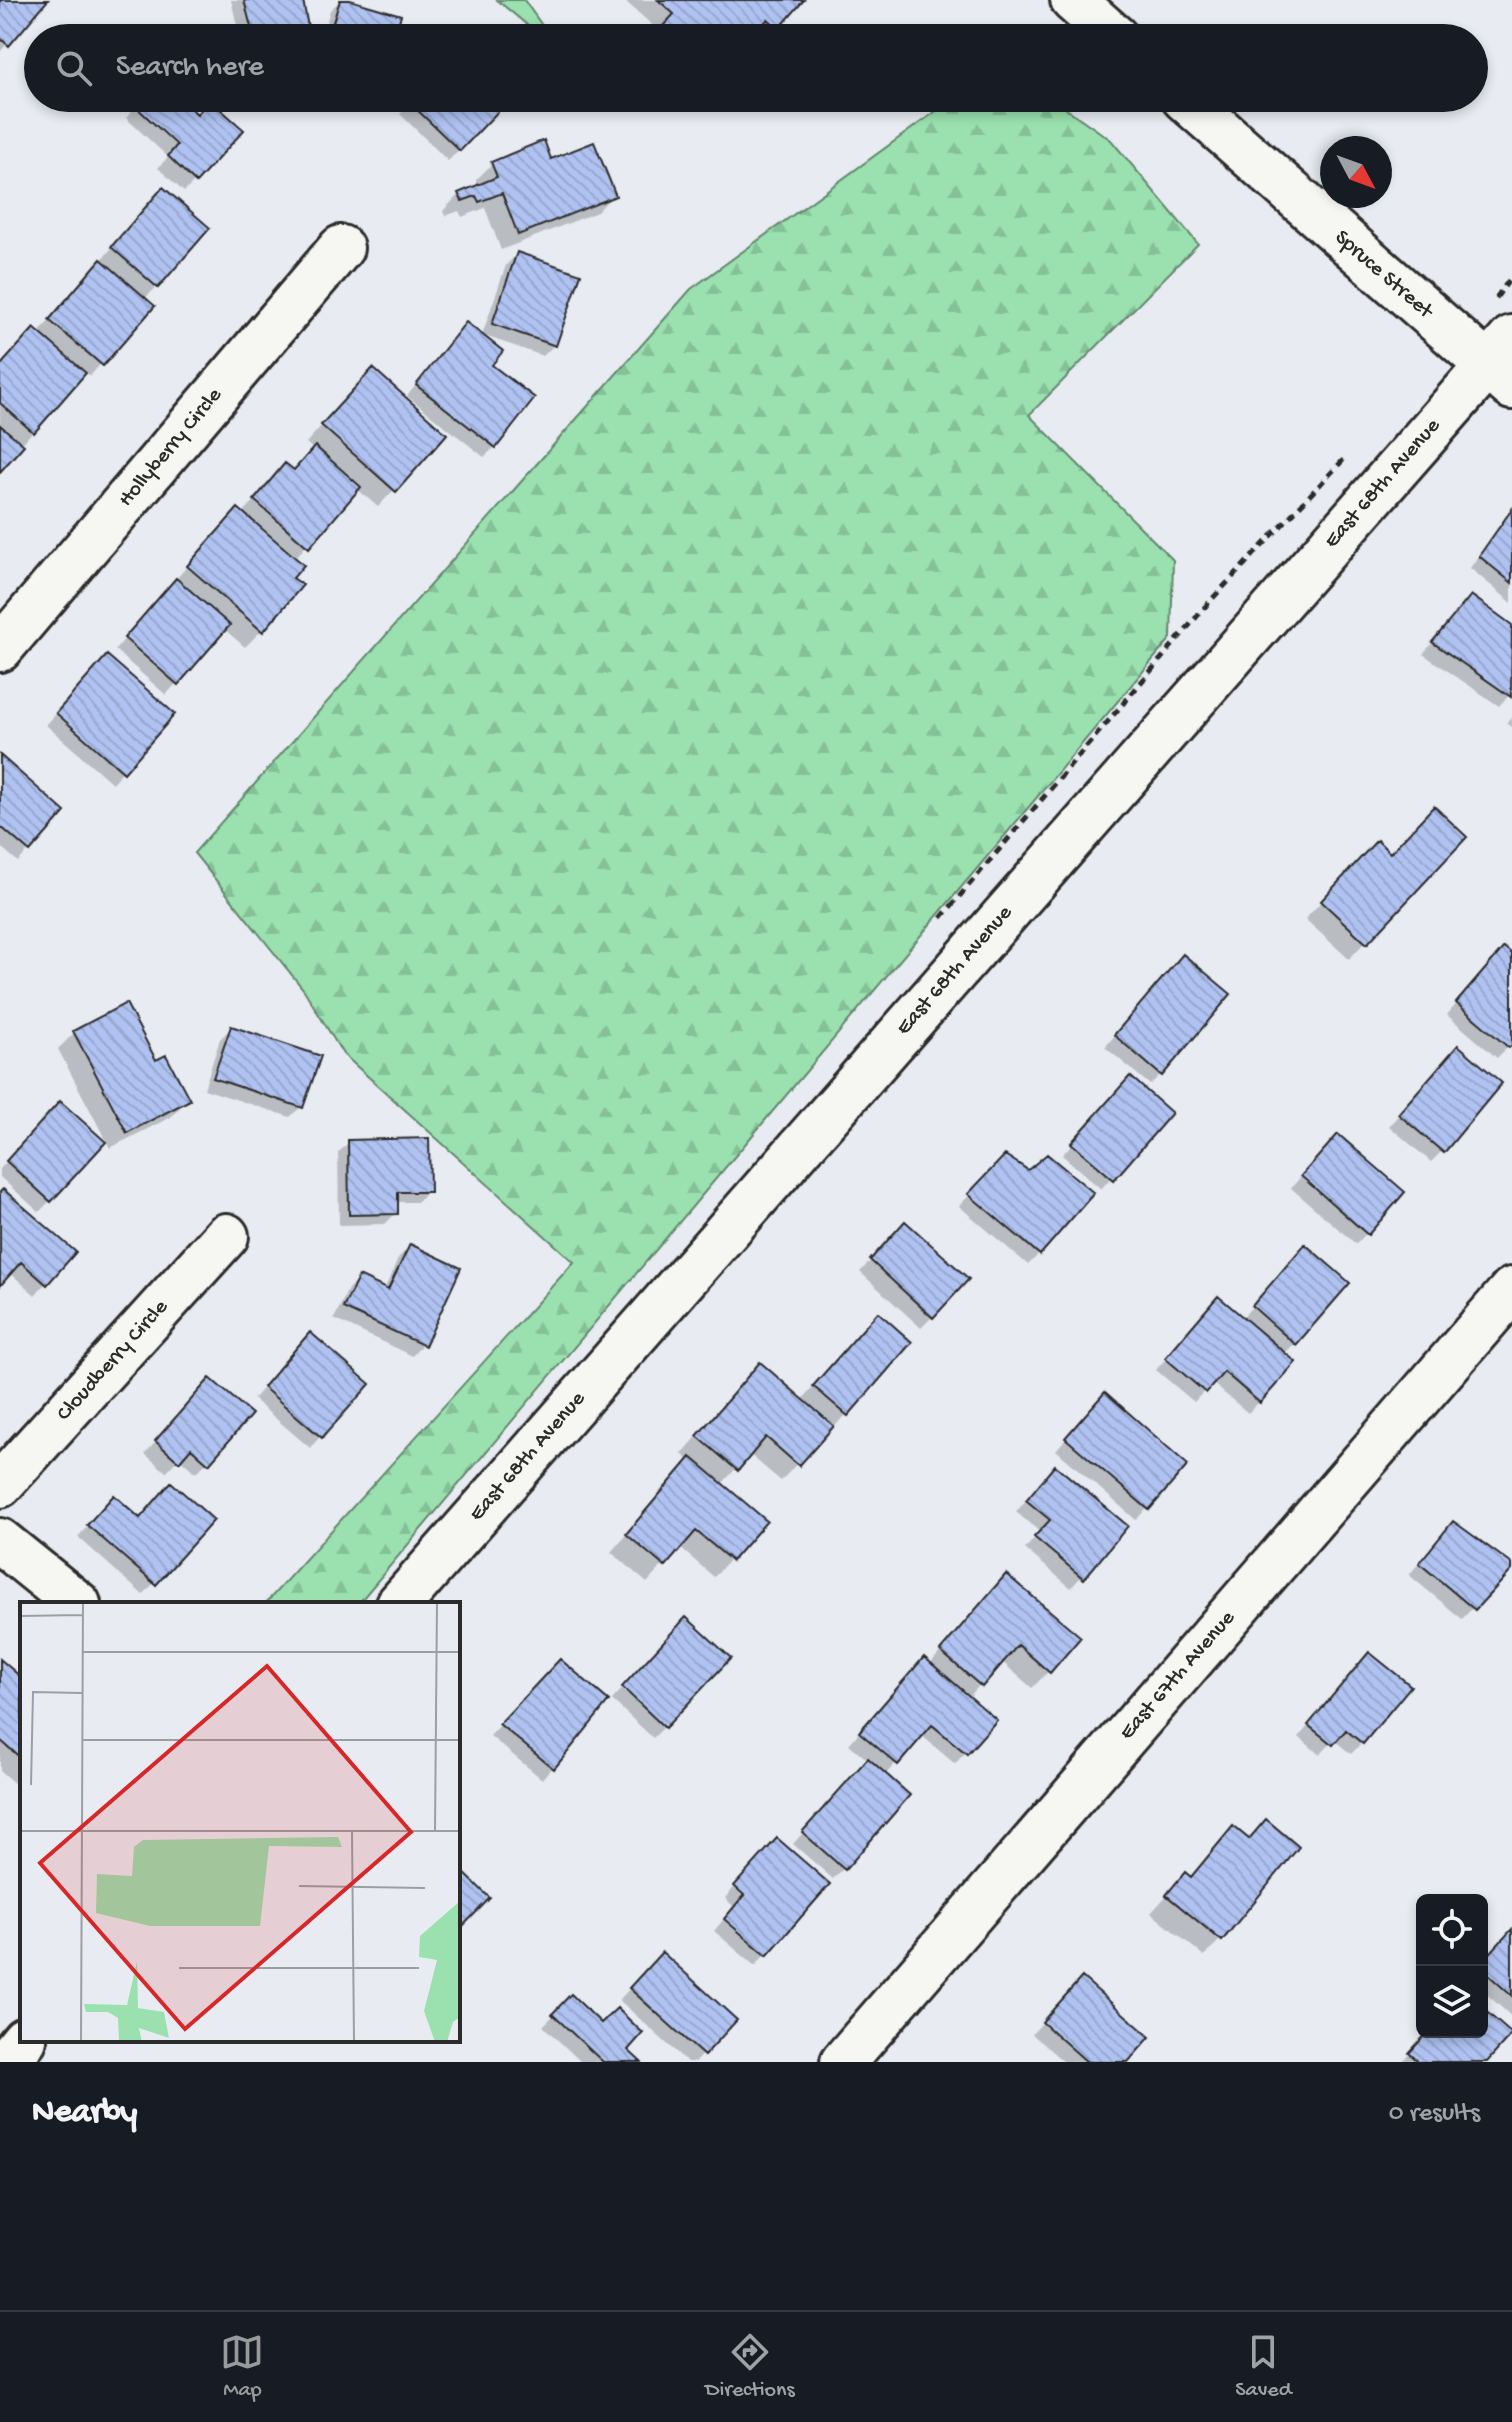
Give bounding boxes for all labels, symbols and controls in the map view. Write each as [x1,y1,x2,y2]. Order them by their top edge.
search box [24,24,1488,112]
icon: search [52,46,96,90]
text: Search here [116,51,264,86]
north arrow [1320,136,1392,208]
street label: Spruce Street [1328,225,1439,326]
street label: Hollyberry Circle [114,383,229,513]
street label: East 68th Avenue [1320,413,1447,554]
street label: East 68th Avenue [892,900,1019,1041]
street label: Cloudberry Circle [52,1295,175,1427]
street label: East 68th Avenue [465,1386,592,1527]
inset map [20,1602,460,2042]
street label: East 67th Avenue [1115,1605,1242,1746]
map controls [1416,1894,1488,2038]
button: locate [1416,1894,1488,1966]
button: layers [1416,1966,1488,2038]
text: Nearby [32,2094,137,2134]
text: 0 results [1389,2099,1480,2130]
tab: Map [220,2330,264,2404]
tab: Directions [705,2330,795,2404]
tab: Saved [1235,2330,1292,2404]

